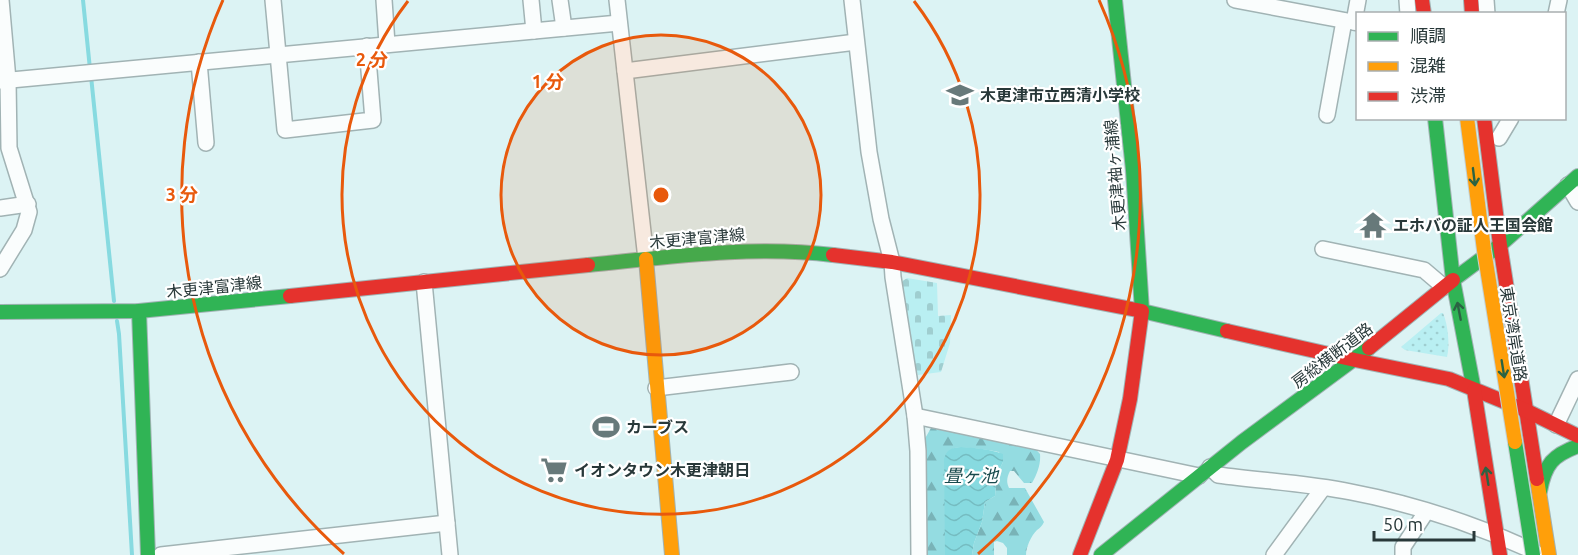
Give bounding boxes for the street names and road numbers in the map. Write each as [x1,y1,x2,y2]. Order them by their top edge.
street label: 木更津袖ヶ浦線 [1101,118,1129,232]
street label: 木更津富津線 [648,225,746,251]
street label: 木更津富津線 [165,273,263,301]
street label: 東京湾岸道路 [1498,285,1530,383]
street label: 房総横断道路 [1288,319,1376,391]

